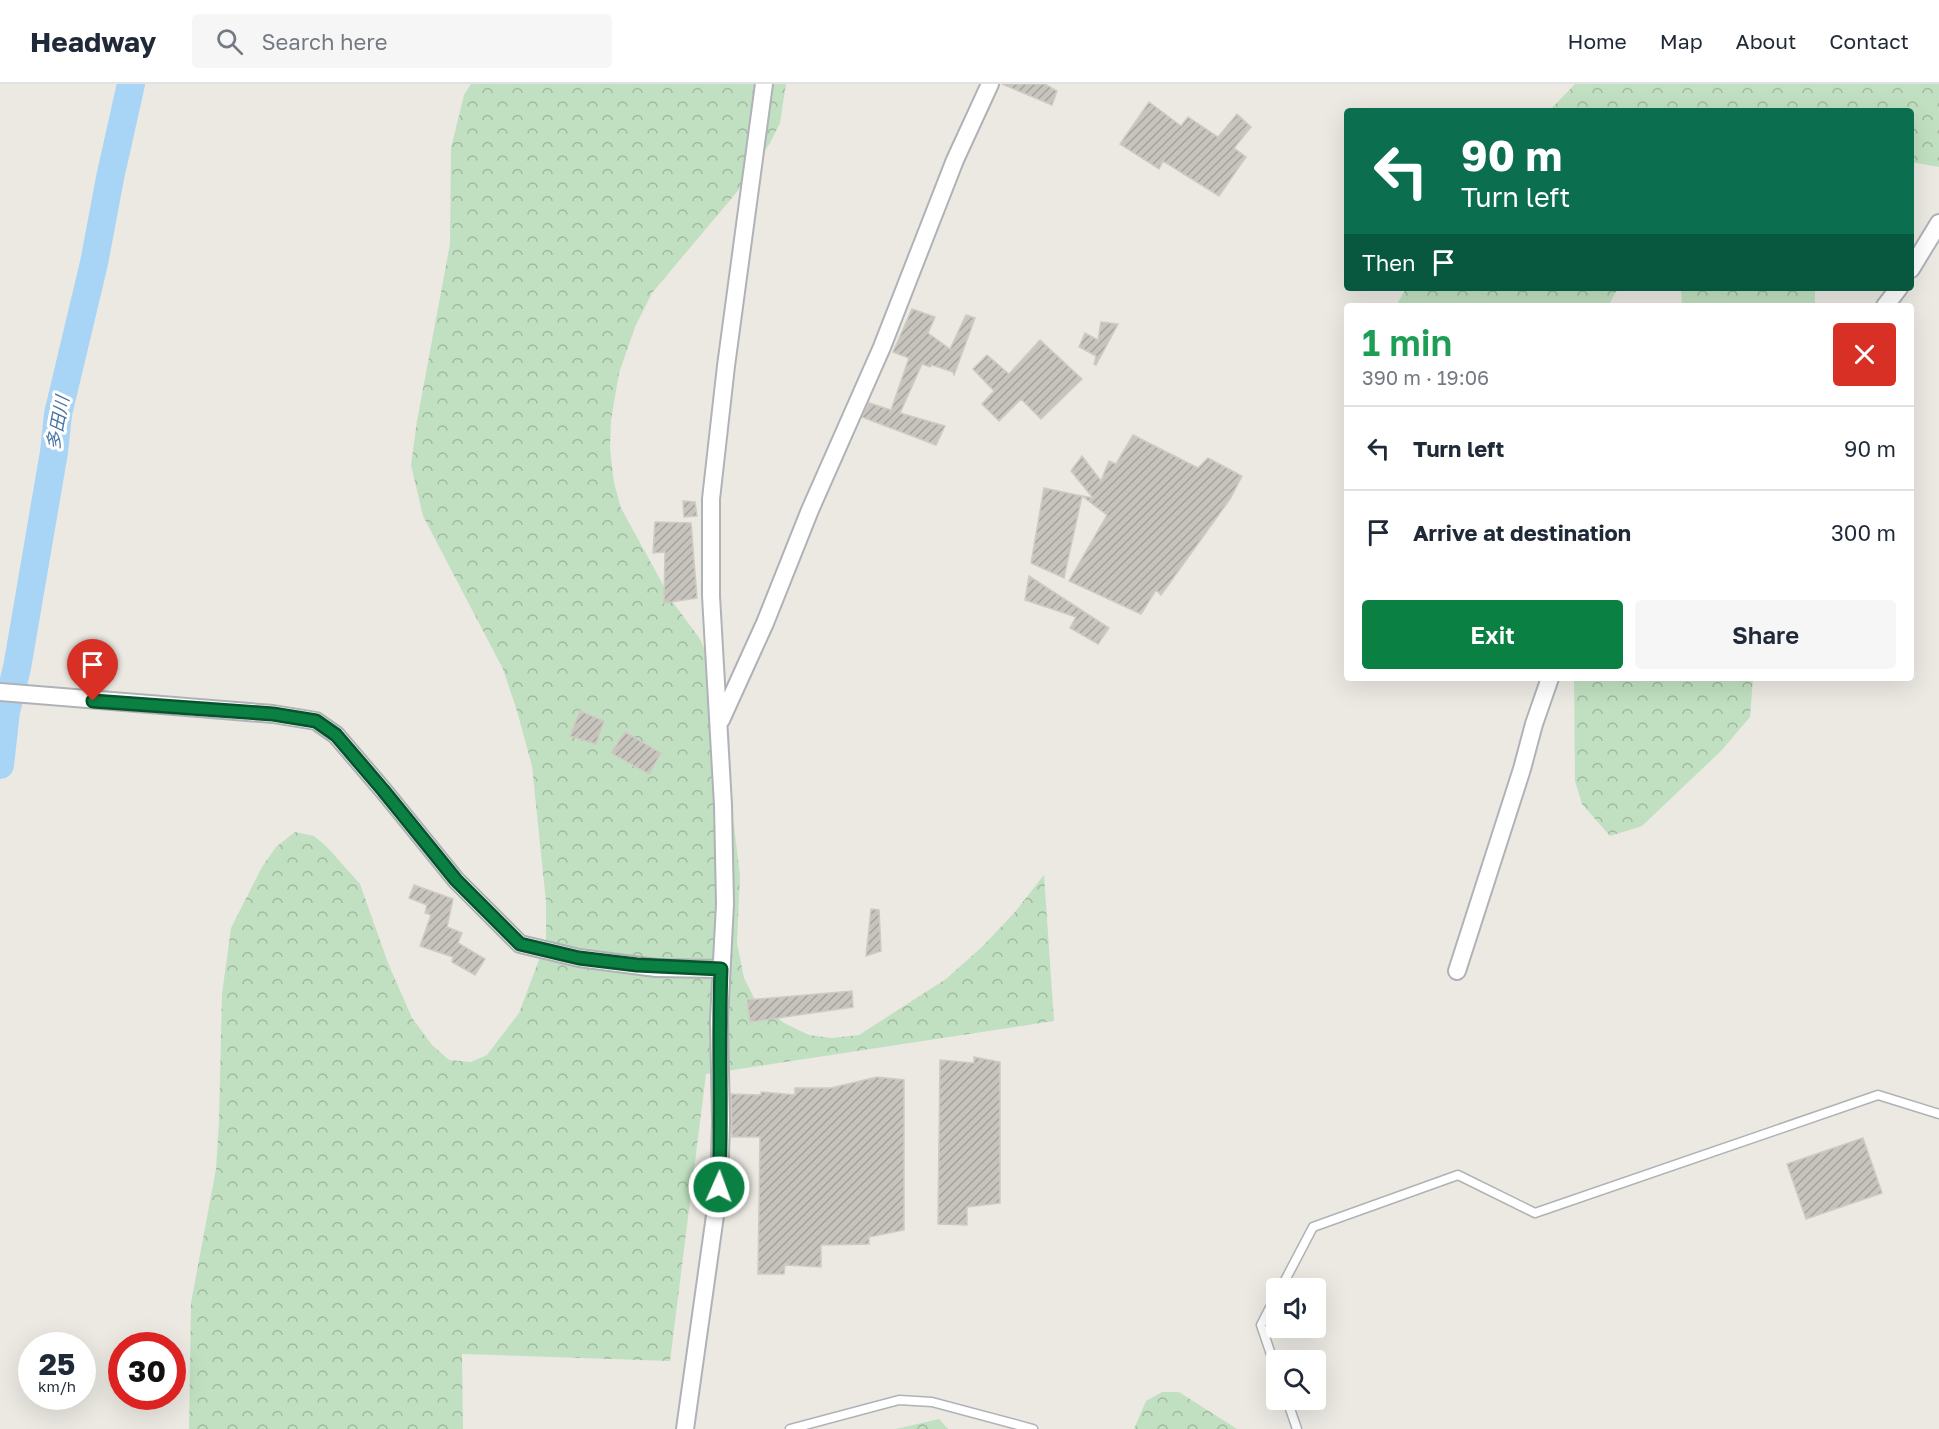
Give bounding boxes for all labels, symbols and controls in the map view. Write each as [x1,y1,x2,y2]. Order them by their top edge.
search box [192,14,612,68]
text: Headway [30,25,156,58]
icon: search [213,25,246,58]
text: Search here [261,28,387,55]
text: Home [1567,28,1627,54]
text: Map [1660,28,1703,54]
text: About [1736,28,1796,54]
text: Contact [1829,28,1909,54]
text: 90 m [1461,130,1562,180]
icon: left [1362,132,1440,210]
text: Turn left [1461,181,1570,213]
icon: arrive [1427,246,1460,279]
text: Then [1362,249,1415,276]
text: 1 min [1362,321,1452,364]
button: close [1833,323,1896,386]
text: 390 m · 19:06 [1362,365,1489,389]
water label: 多田川 [41,392,73,451]
icon: left [1362,432,1395,465]
text: Turn left [1413,435,1504,462]
text: 90 m [1844,435,1896,462]
icon: arrive [1362,516,1395,549]
text: Arrive at destination [1413,519,1631,546]
text: 300 m [1831,519,1896,546]
button: Exit [1362,600,1623,669]
button: Share [1635,600,1896,669]
pin [67,639,118,701]
icon: arrive [76,648,109,681]
position arrow [687,1155,751,1219]
map controls [1266,1278,1326,1410]
button: sound [1266,1278,1326,1338]
speed limit sign: 30 [108,1332,186,1410]
text: 25 [39,1346,75,1382]
button: search [1266,1350,1326,1410]
text: km/h [38,1377,76,1395]

